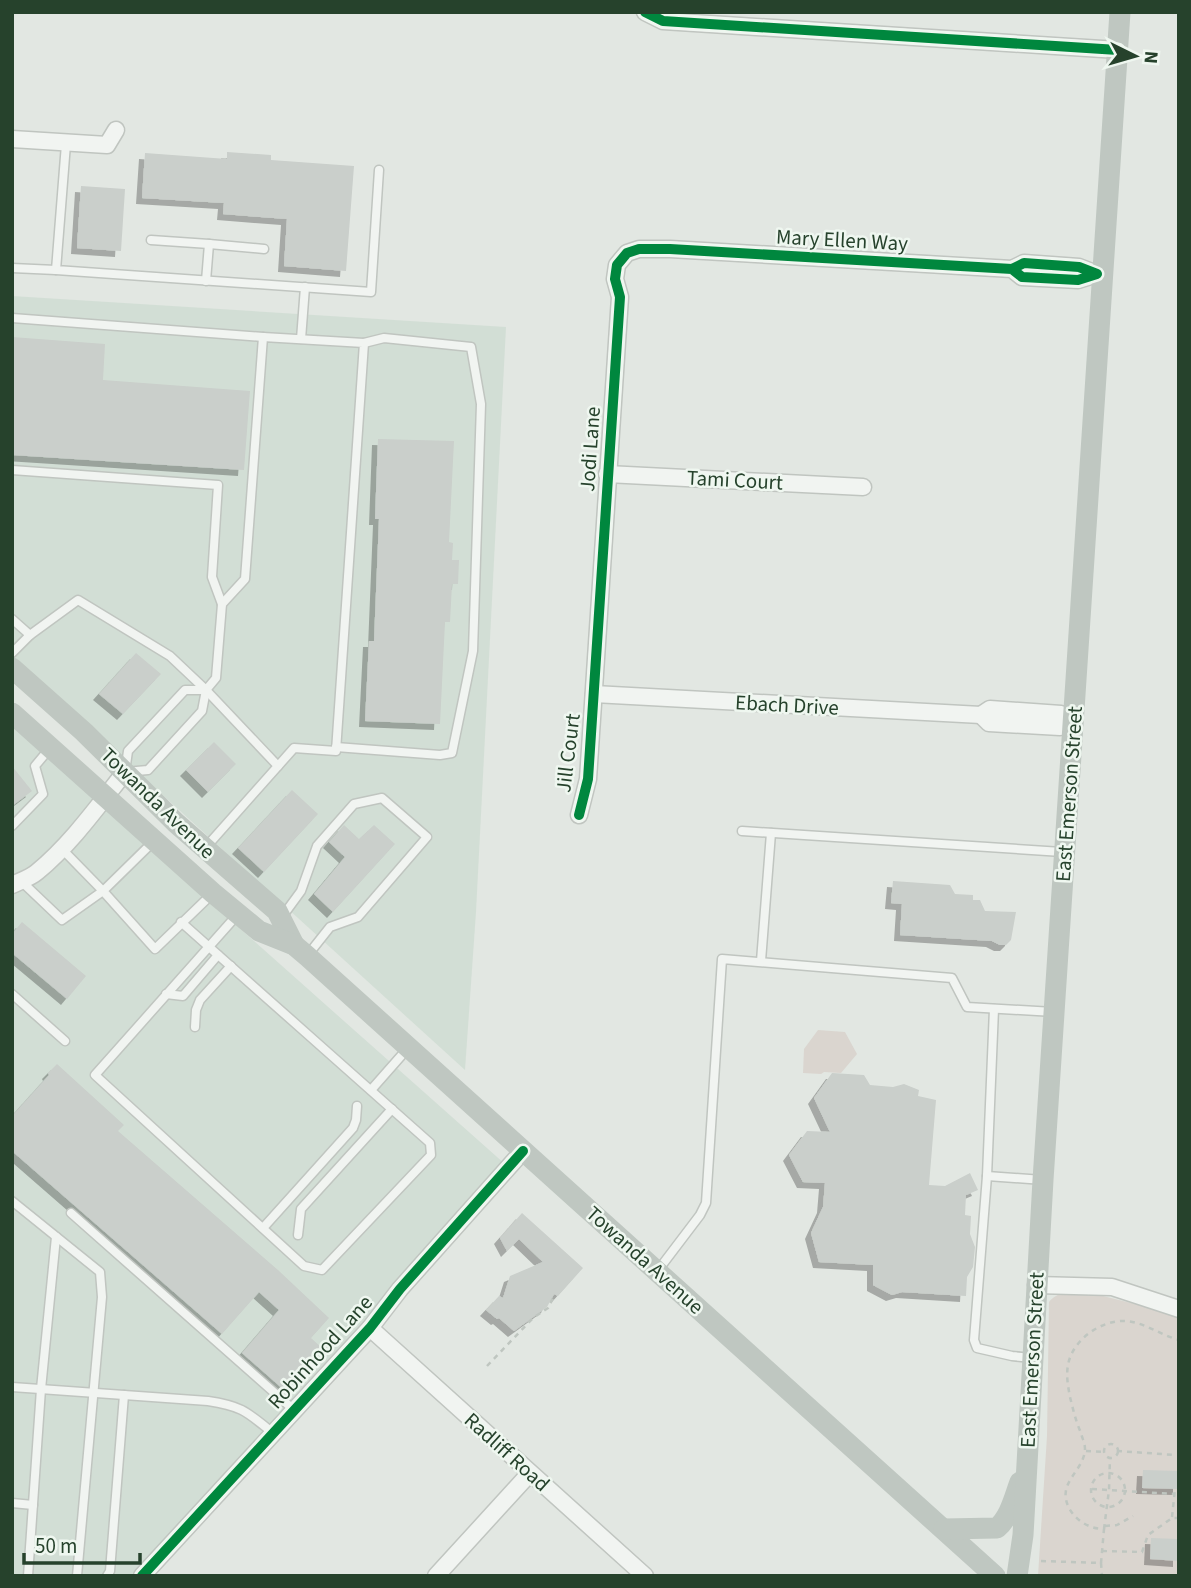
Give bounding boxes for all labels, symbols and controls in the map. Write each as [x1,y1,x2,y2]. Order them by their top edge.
north arrow [1100,21,1170,91]
text: N [1136,50,1164,65]
street label: Mary Ellen Way [775,222,909,258]
street label: Jodi Lane [572,405,608,493]
street label: Tami Court [686,463,784,497]
street label: Ebach Drive [734,687,840,723]
street label: East Emerson Street [1048,705,1090,883]
street label: Jill Court [548,712,588,794]
street label: Towanda Avenue [94,740,222,866]
street label: Towanda Avenue [579,1199,711,1321]
street label: East Emerson Street [1012,1271,1052,1449]
street label: Robinhood Lane [261,1288,379,1416]
street label: Radliff Road [458,1405,556,1499]
scale bar [24,1522,140,1566]
text: 50 m [35,1531,77,1561]

